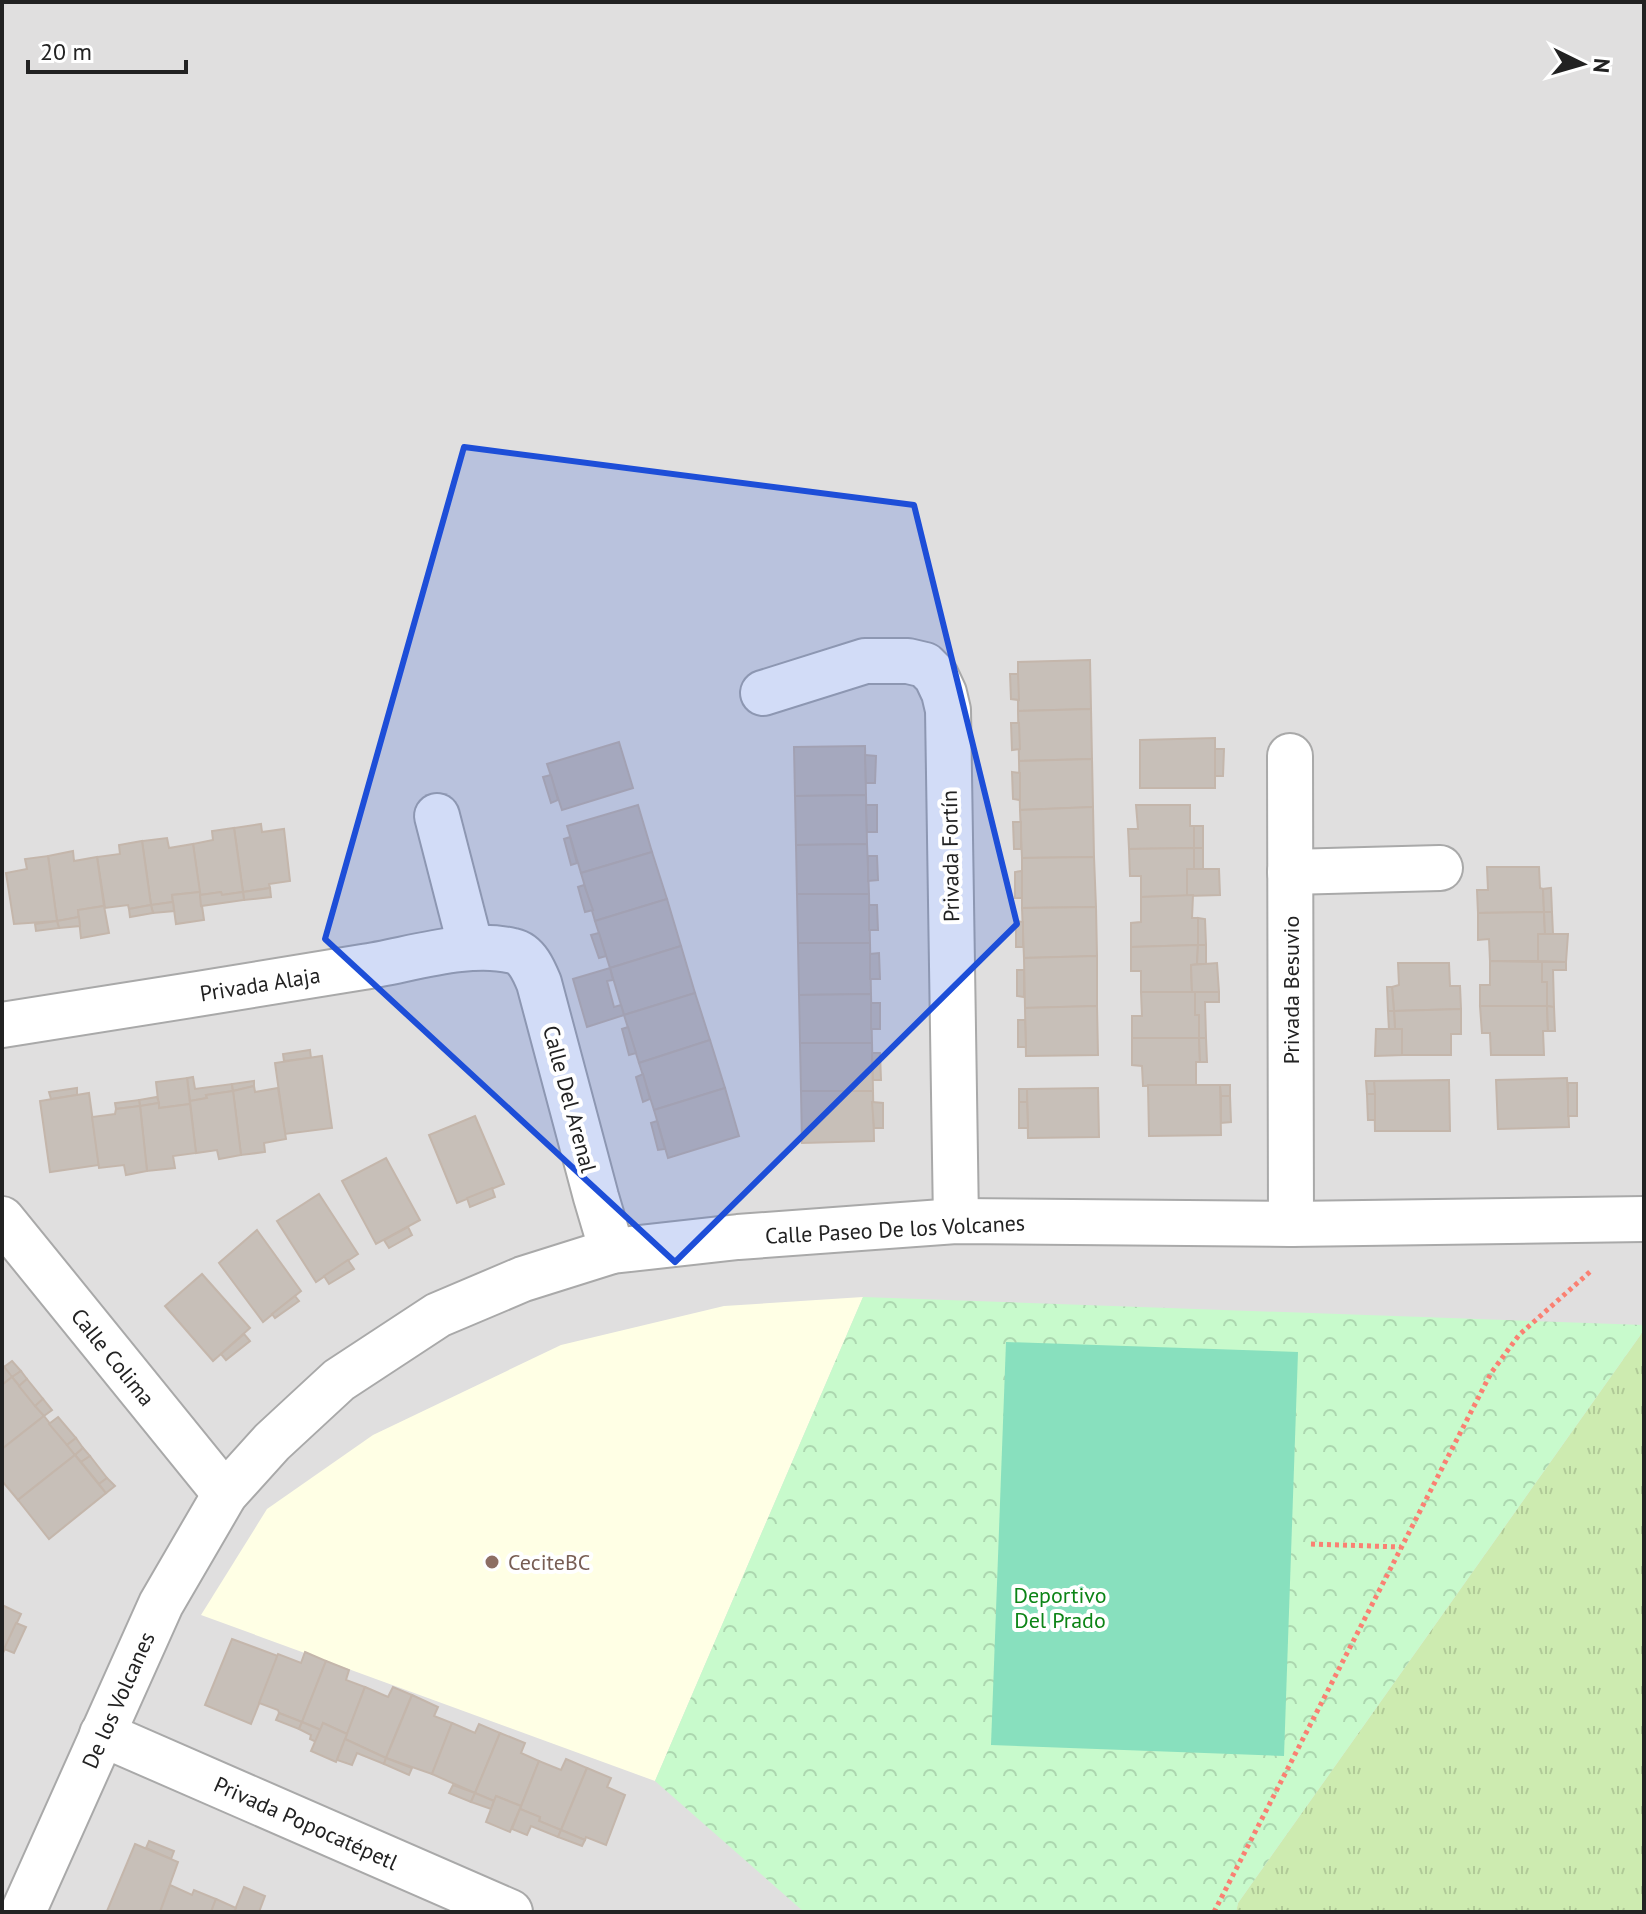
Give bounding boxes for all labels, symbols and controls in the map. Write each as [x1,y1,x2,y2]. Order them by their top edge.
scale bar [28,24,186,74]
north arrow [1542,24,1622,104]
text: 20 m [40,36,92,67]
text: N [1587,57,1617,74]
street label: Privada Fortín [935,790,965,922]
street label: Privada Besuvio [1277,916,1305,1064]
street label: Privada Alaja [198,961,322,1007]
street label: Calle Del Arenal [537,1022,603,1176]
street label: Calle Paseo De los Volcanes [764,1208,1026,1250]
street label: Calle Colima [65,1302,161,1412]
place label: CeciteBC [508,1548,590,1576]
marker: CeciteBC [483,1553,501,1571]
park label: Deportivo Del Prado [1014,1581,1106,1634]
street label: De los Volcanes [75,1627,161,1773]
street label: Privada Popocatépetl [210,1770,403,1876]

